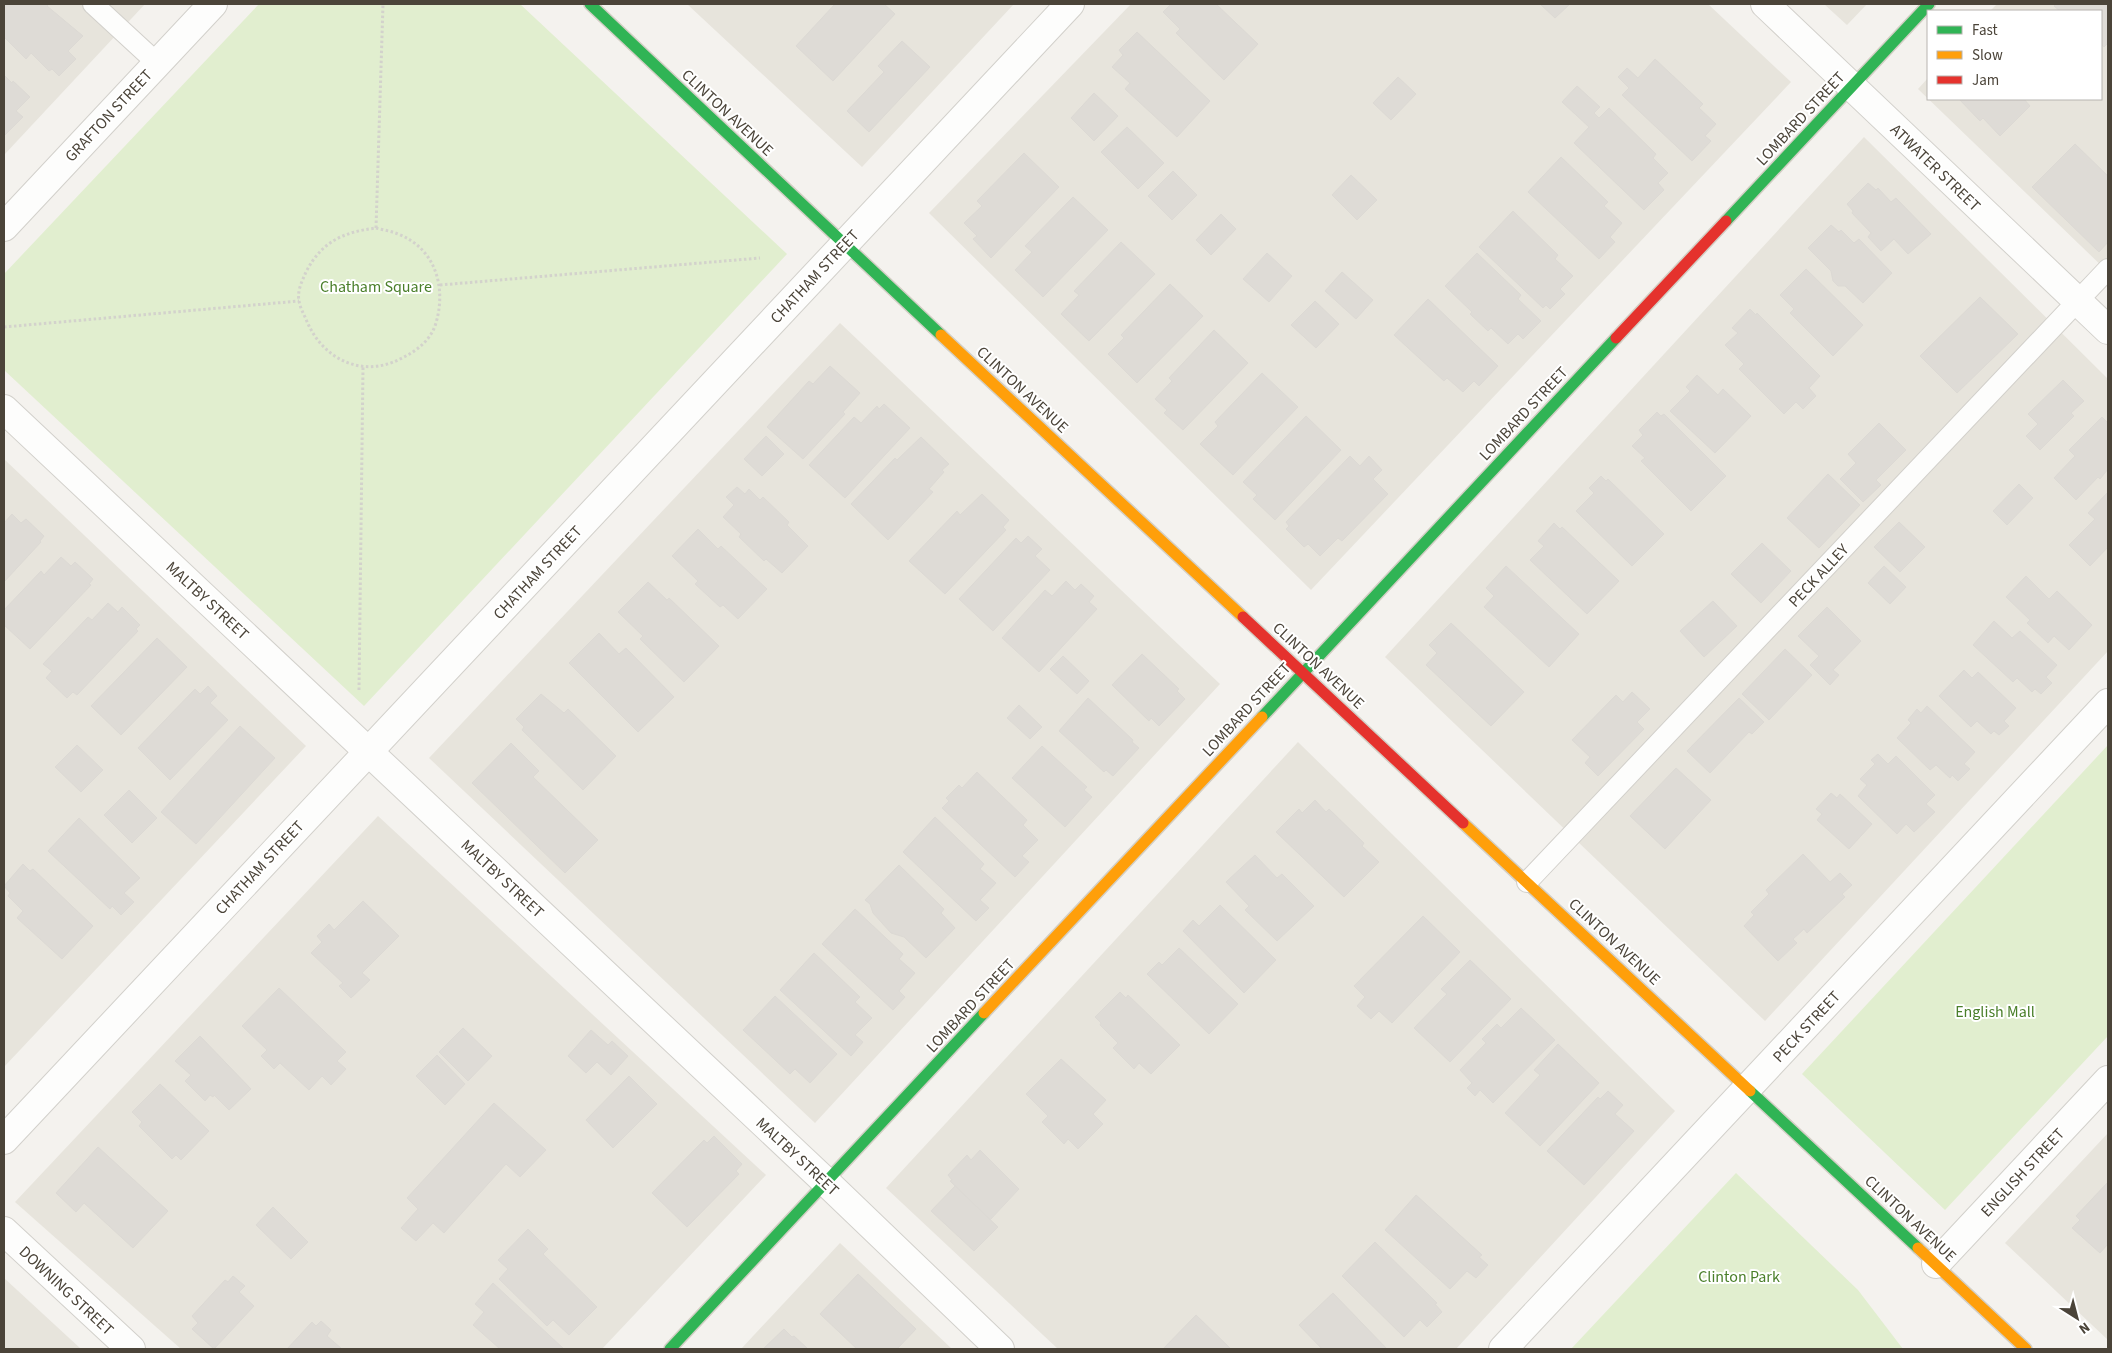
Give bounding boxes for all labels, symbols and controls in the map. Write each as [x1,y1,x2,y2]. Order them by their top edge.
legend [1927,10,2102,100]
text: Fast [1972,20,1998,41]
text: Slow [1972,45,2003,66]
street label: GRAFTON STREET [60,64,158,167]
street label: CLINTON AVENUE [677,64,778,161]
street label: LOMBARD STREET [1751,67,1850,171]
text: Jam [1972,70,1999,91]
street label: ATWATER STREET [1885,119,1985,217]
street label: CHATHAM STREET [765,225,864,329]
park label: Chatham Square [320,276,432,298]
street label: CLINTON AVENUE [972,341,1073,438]
street label: LOMBARD STREET [1474,362,1573,466]
street label: CHATHAM STREET [488,521,587,625]
street label: PECK ALLEY [1784,539,1854,612]
street label: MALTBY STREET [161,557,254,645]
street label: CLINTON AVENUE [1268,617,1369,714]
street label: LOMBARD STREET [1197,658,1296,762]
street label: CHATHAM STREET [210,816,309,920]
street label: MALTBY STREET [456,835,549,923]
street label: CLINTON AVENUE [1564,893,1665,990]
street label: LOMBARD STREET [921,954,1020,1058]
street label: PECK STREET [1768,986,1846,1067]
park label: English Mall [1955,1001,2035,1023]
street label: MALTBY STREET [751,1113,844,1201]
street label: ENGLISH STREET [1976,1123,2070,1222]
street label: CLINTON AVENUE [1860,1170,1961,1267]
street label: DOWNING STREET [14,1241,119,1341]
park label: Clinton Park [1698,1266,1780,1288]
north arrow [2052,1293,2102,1343]
text: N [2074,1317,2094,1339]

